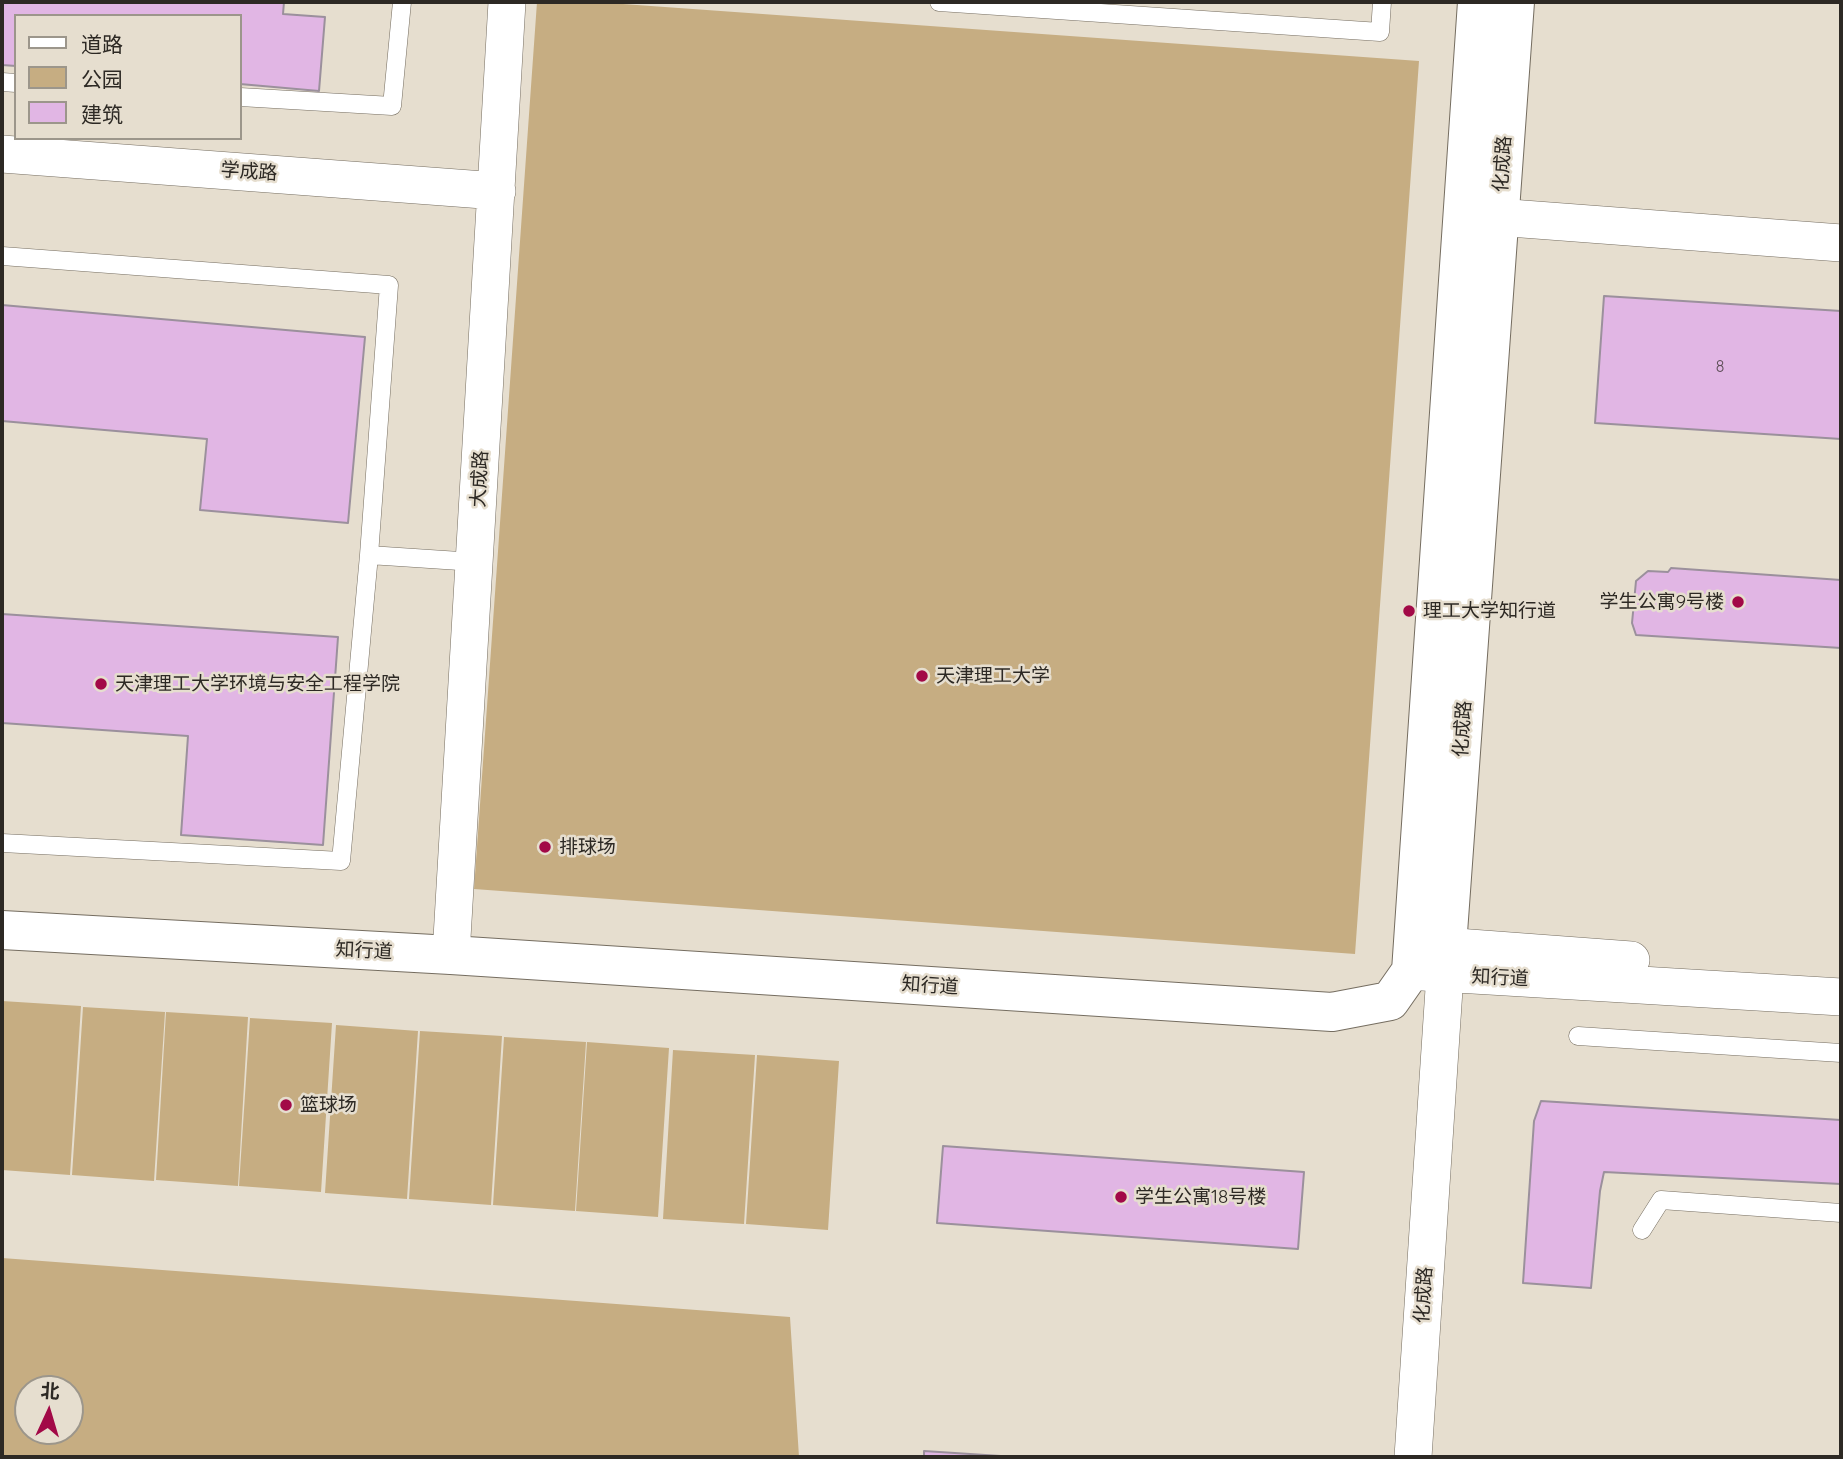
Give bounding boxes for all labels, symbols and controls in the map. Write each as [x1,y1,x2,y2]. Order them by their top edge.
legend [14,14,242,140]
text: 道路 [81,31,123,57]
text: 公园 [81,66,123,92]
text: 建筑 [81,101,123,127]
street label: 化成路 [1490,135,1516,193]
street label: 学成路 [220,159,278,185]
house number: 8 [1716,357,1724,377]
street label: 大成路 [467,450,493,508]
place label: 学生公寓9号楼 [1599,591,1724,613]
marker: 学生公寓9号楼 [1730,594,1746,610]
place label: 理工大学知行道 [1423,600,1556,622]
marker: 理工大学知行道 [1401,603,1417,619]
place label: 天津理工大学 [936,665,1050,687]
marker: 天津理工大学 [914,668,930,684]
place label: 天津理工大学环境与安全工程学院 [115,673,400,695]
marker: 天津理工大学环境与安全工程学院 [93,676,109,692]
street label: 化成路 [1450,700,1476,758]
place label: 排球场 [559,836,616,858]
marker: 排球场 [537,839,553,855]
street label: 知行道 [335,938,393,964]
street label: 知行道 [1471,965,1529,991]
street label: 知行道 [901,973,959,999]
place label: 篮球场 [300,1094,357,1116]
marker: 篮球场 [278,1097,294,1113]
place label: 学生公寓18号楼 [1135,1186,1266,1208]
marker: 学生公寓18号楼 [1113,1189,1129,1205]
street label: 化成路 [1411,1266,1437,1324]
north arrow [14,1375,84,1445]
text: 北 [40,1378,61,1404]

